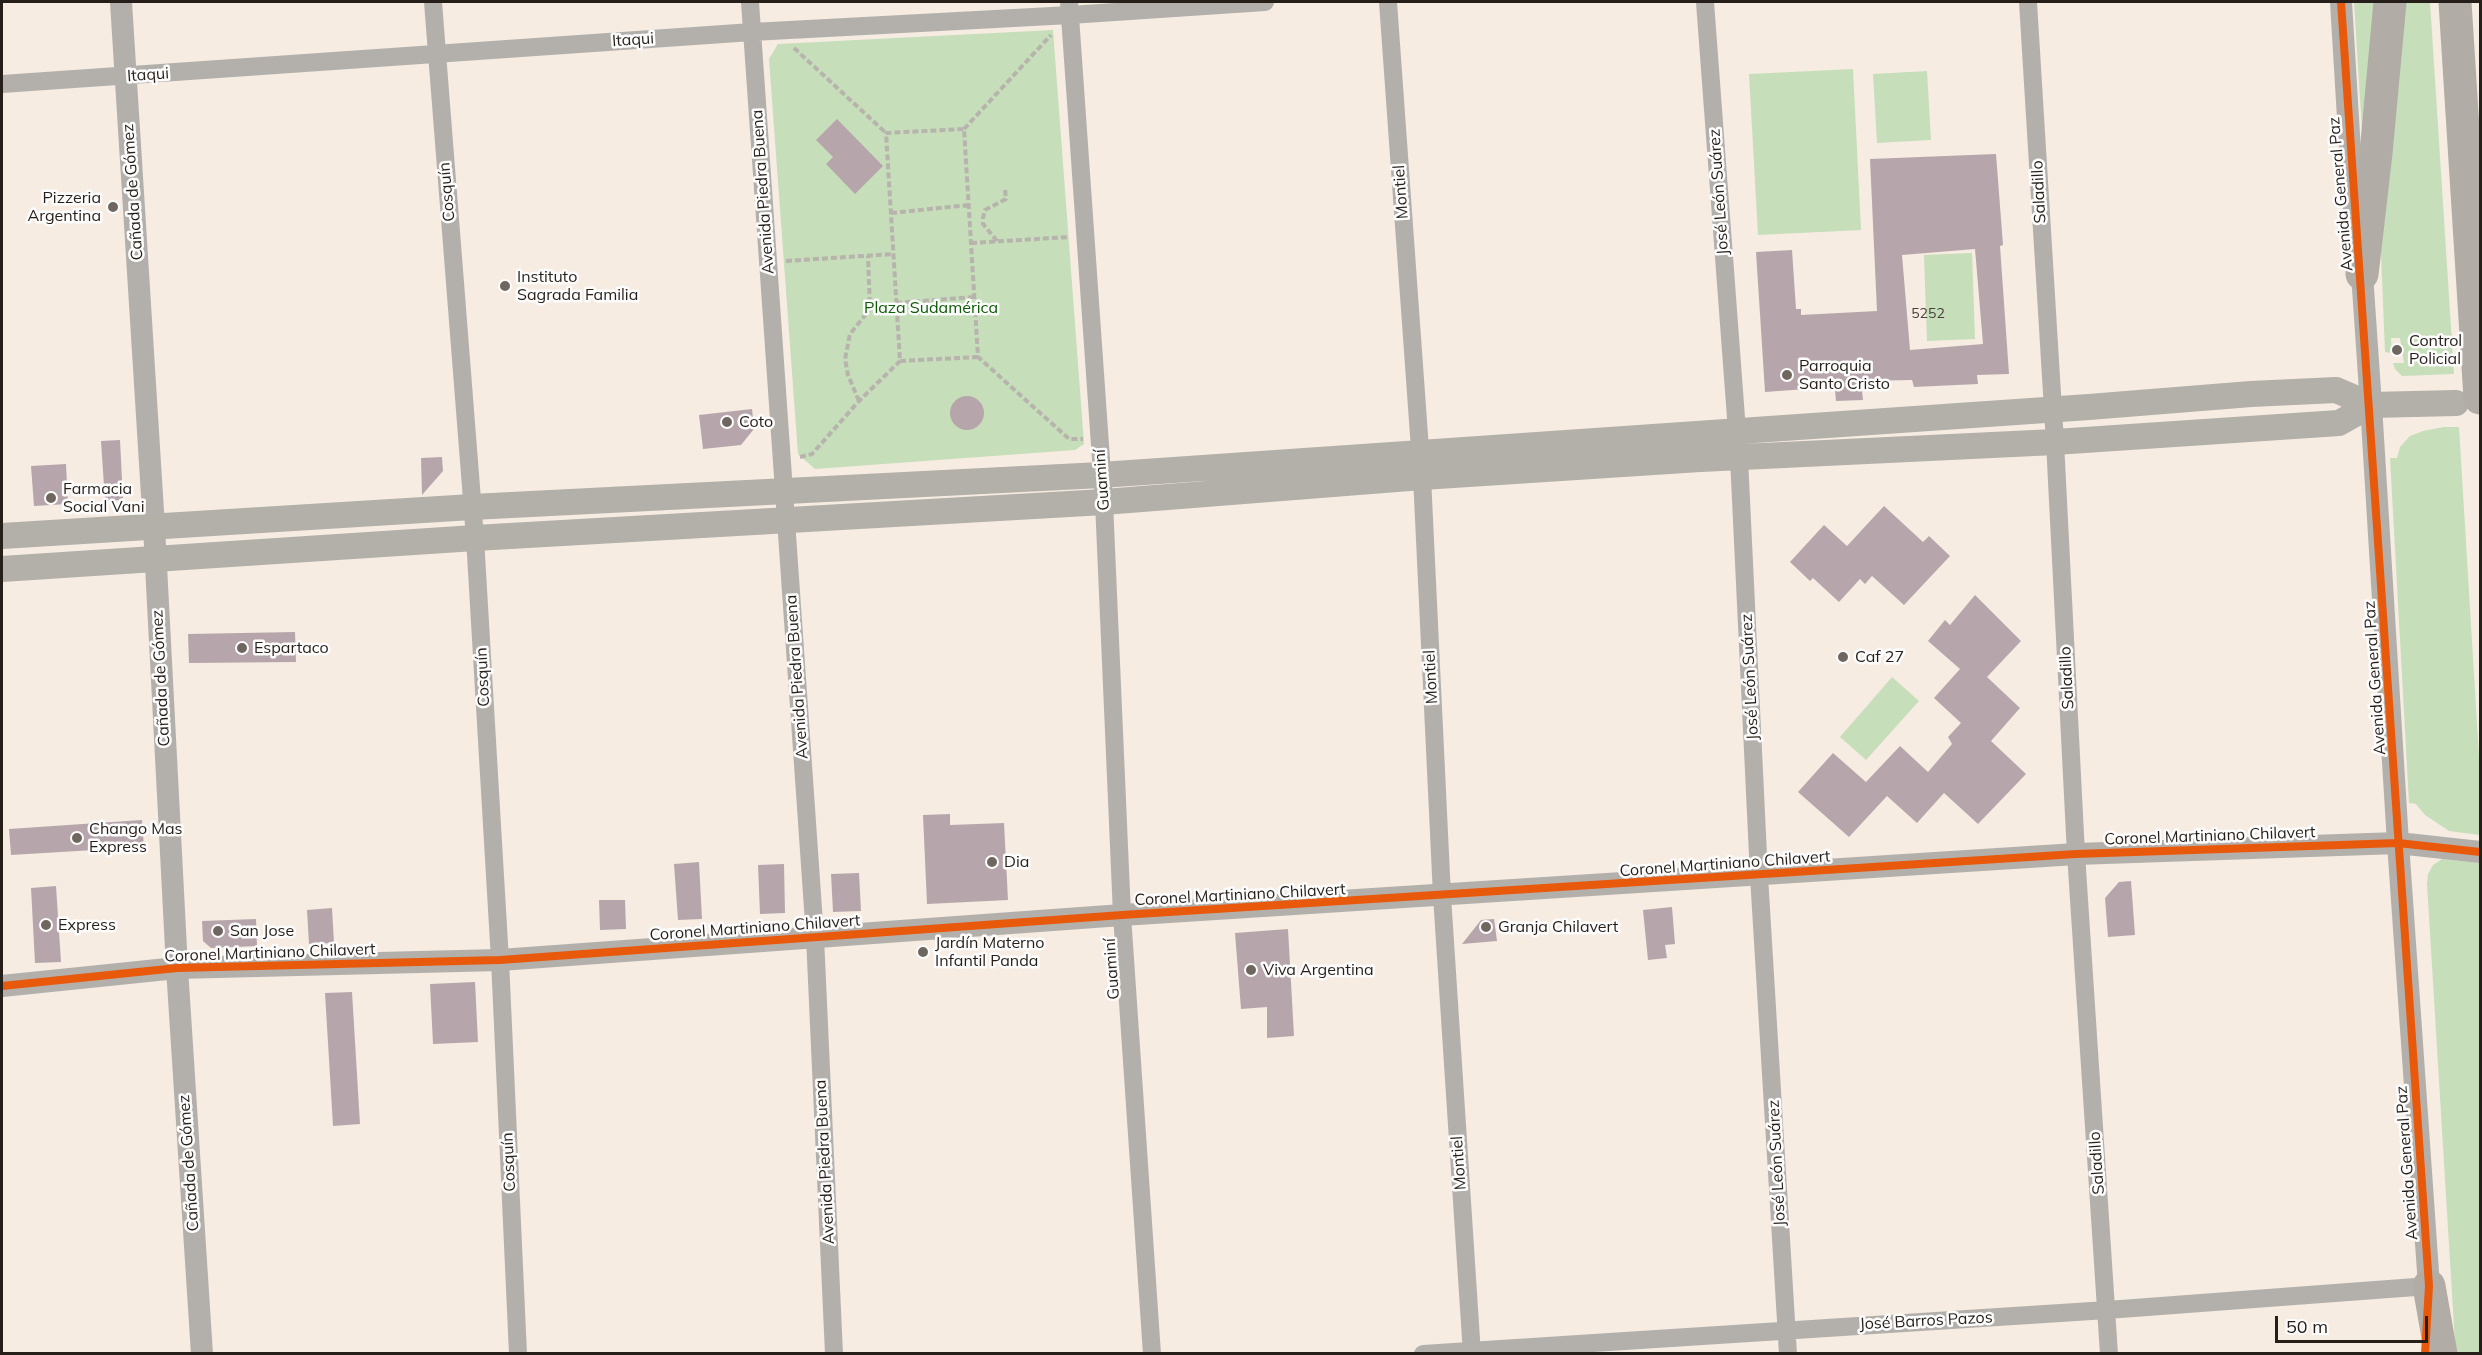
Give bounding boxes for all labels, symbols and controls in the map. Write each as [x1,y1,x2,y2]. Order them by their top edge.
street label: Itaqui [611,29,655,51]
street label: Itaqui [126,64,170,86]
street label: Avenida Piedra Buena [748,109,778,275]
street label: Avenida General Paz [2325,116,2357,272]
street label: Cañada de Gómez [119,123,147,261]
street label: José León Suárez [1705,128,1733,256]
street label: Saladillo [2028,160,2050,224]
street label: Cosquín [435,162,459,222]
street label: Montiel [1390,164,1412,220]
place label: Pizzeria Argentina [27,188,101,226]
marker: Pizzeria Argentina [106,200,120,214]
place label: Instituto Sagrada Familia [517,267,638,305]
marker: Instituto Sagrada Familia [498,279,512,293]
park label: Plaza Sudamérica [864,298,998,318]
house number: 5252 [1911,306,1945,322]
place label: Control Policial [2409,331,2462,369]
marker: Control Policial [2390,343,2404,357]
place label: Parroquia Santo Cristo [1799,356,1890,394]
marker: Parroquia Santo Cristo [1780,368,1794,382]
place label: Coto [739,412,773,432]
marker: Coto [720,415,734,429]
street label: Guaminí [1090,449,1114,511]
place label: Farmacia Social Vani [63,479,144,517]
marker: Farmacia Social Vani [44,491,58,505]
street label: Avenida Piedra Buena [782,594,812,760]
street label: Avenida General Paz [2360,600,2390,756]
street label: Cañada de Gómez [148,609,174,747]
street label: José León Suárez [1737,613,1763,741]
place label: Espartaco [254,638,329,658]
marker: Espartaco [235,641,249,655]
street label: Saladillo [2056,646,2078,710]
street label: Cosquín [472,647,494,707]
place label: Caf 27 [1855,647,1904,667]
street label: Montiel [1420,649,1442,705]
marker: Caf 27 [1836,650,1850,664]
place label: Chango Mas Express [89,819,183,857]
street label: Coronel Martiniano Chilavert [2104,823,2316,849]
marker: Chango Mas Express [70,831,84,845]
street label: Coronel Martiniano Chilavert [1619,847,1831,881]
place label: Dia [1004,852,1029,872]
marker: Dia [985,855,999,869]
street label: Coronel Martiniano Chilavert [1134,880,1346,910]
street label: Coronel Martiniano Chilavert [649,911,861,945]
place label: Express [58,915,116,935]
place label: Granja Chilavert [1498,917,1618,937]
marker: Express [39,918,53,932]
marker: Granja Chilavert [1479,920,1493,934]
place label: San Jose [230,921,294,941]
marker: San Jose [211,924,225,938]
place label: Jardín Materno Infantil Panda [935,933,1044,971]
street label: Guaminí [1100,938,1124,1000]
street label: Coronel Martiniano Chilavert [164,940,376,966]
marker: Jardín Materno Infantil Panda [916,945,930,959]
place label: Viva Argentina [1263,960,1374,980]
marker: Viva Argentina [1244,963,1258,977]
street label: Avenida Piedra Buena [811,1079,839,1245]
street label: Avenida General Paz [2392,1085,2422,1241]
street label: Cañada de Gómez [175,1094,203,1232]
street label: José León Suárez [1764,1099,1790,1227]
street label: Saladillo [2085,1131,2109,1195]
street label: Cosquín [498,1132,520,1192]
street label: Montiel [1448,1135,1470,1191]
scale bar [2278,1304,2431,1342]
street label: José Barros Pazos [1859,1308,1993,1334]
text: 50 m [2286,1315,2328,1338]

